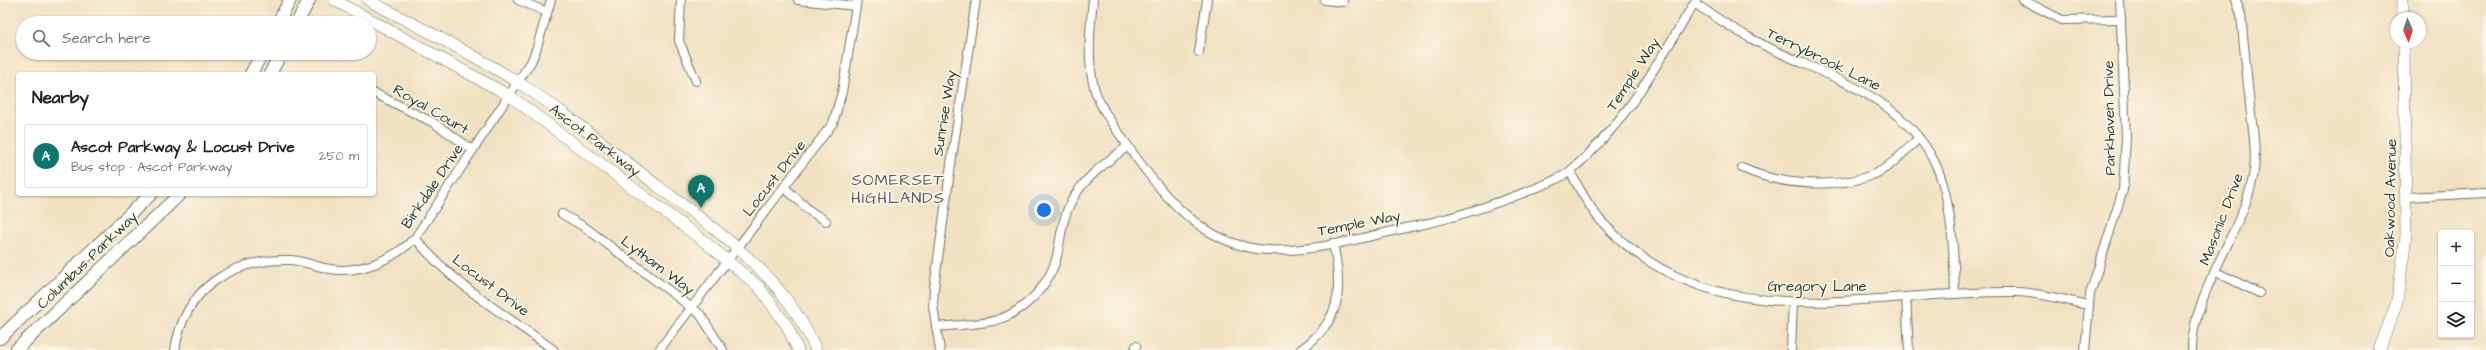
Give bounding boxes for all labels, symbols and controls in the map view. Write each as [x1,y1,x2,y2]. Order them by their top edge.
north arrow [2390,12,2426,48]
search box [16,16,376,60]
street label: Terrybrook Lane [1763,23,1884,97]
icon: search [30,27,52,49]
text: Search here [62,28,151,49]
street label: Temple Way [1602,33,1666,116]
street label: Parkhaven Drive [2098,60,2121,176]
street label: Sunrise Way [927,69,963,158]
street label: Royal Court [388,79,473,140]
text: Nearby [32,86,89,110]
street label: Ascot Parkway [544,99,645,183]
street label: Locust Drive [738,136,811,221]
text: Ascot Parkway & Locust Drive [71,137,295,158]
street label: Oakwood Avenue [2379,139,2402,257]
street label: Birkdale Drive [396,140,469,233]
text: A [42,147,50,165]
text: 250 m [319,147,359,165]
text: Bus stop · Ascot Parkway [71,158,232,176]
district label: SOMERSET HIGHLANDS [851,169,945,209]
street label: Masonic Drive [2194,170,2249,268]
pin: A [688,175,714,208]
your location [1034,200,1054,220]
street label: Temple Way [1316,205,1402,243]
street label: Columbus Parkway [32,207,143,315]
map controls [2438,230,2474,338]
button: + [2438,230,2474,266]
street label: Lytham Way [616,231,699,301]
street label: Locust Drive [448,249,534,321]
button: − [2438,266,2474,302]
street label: Gregory Lane [1767,276,1867,298]
button: layers [2438,302,2474,338]

